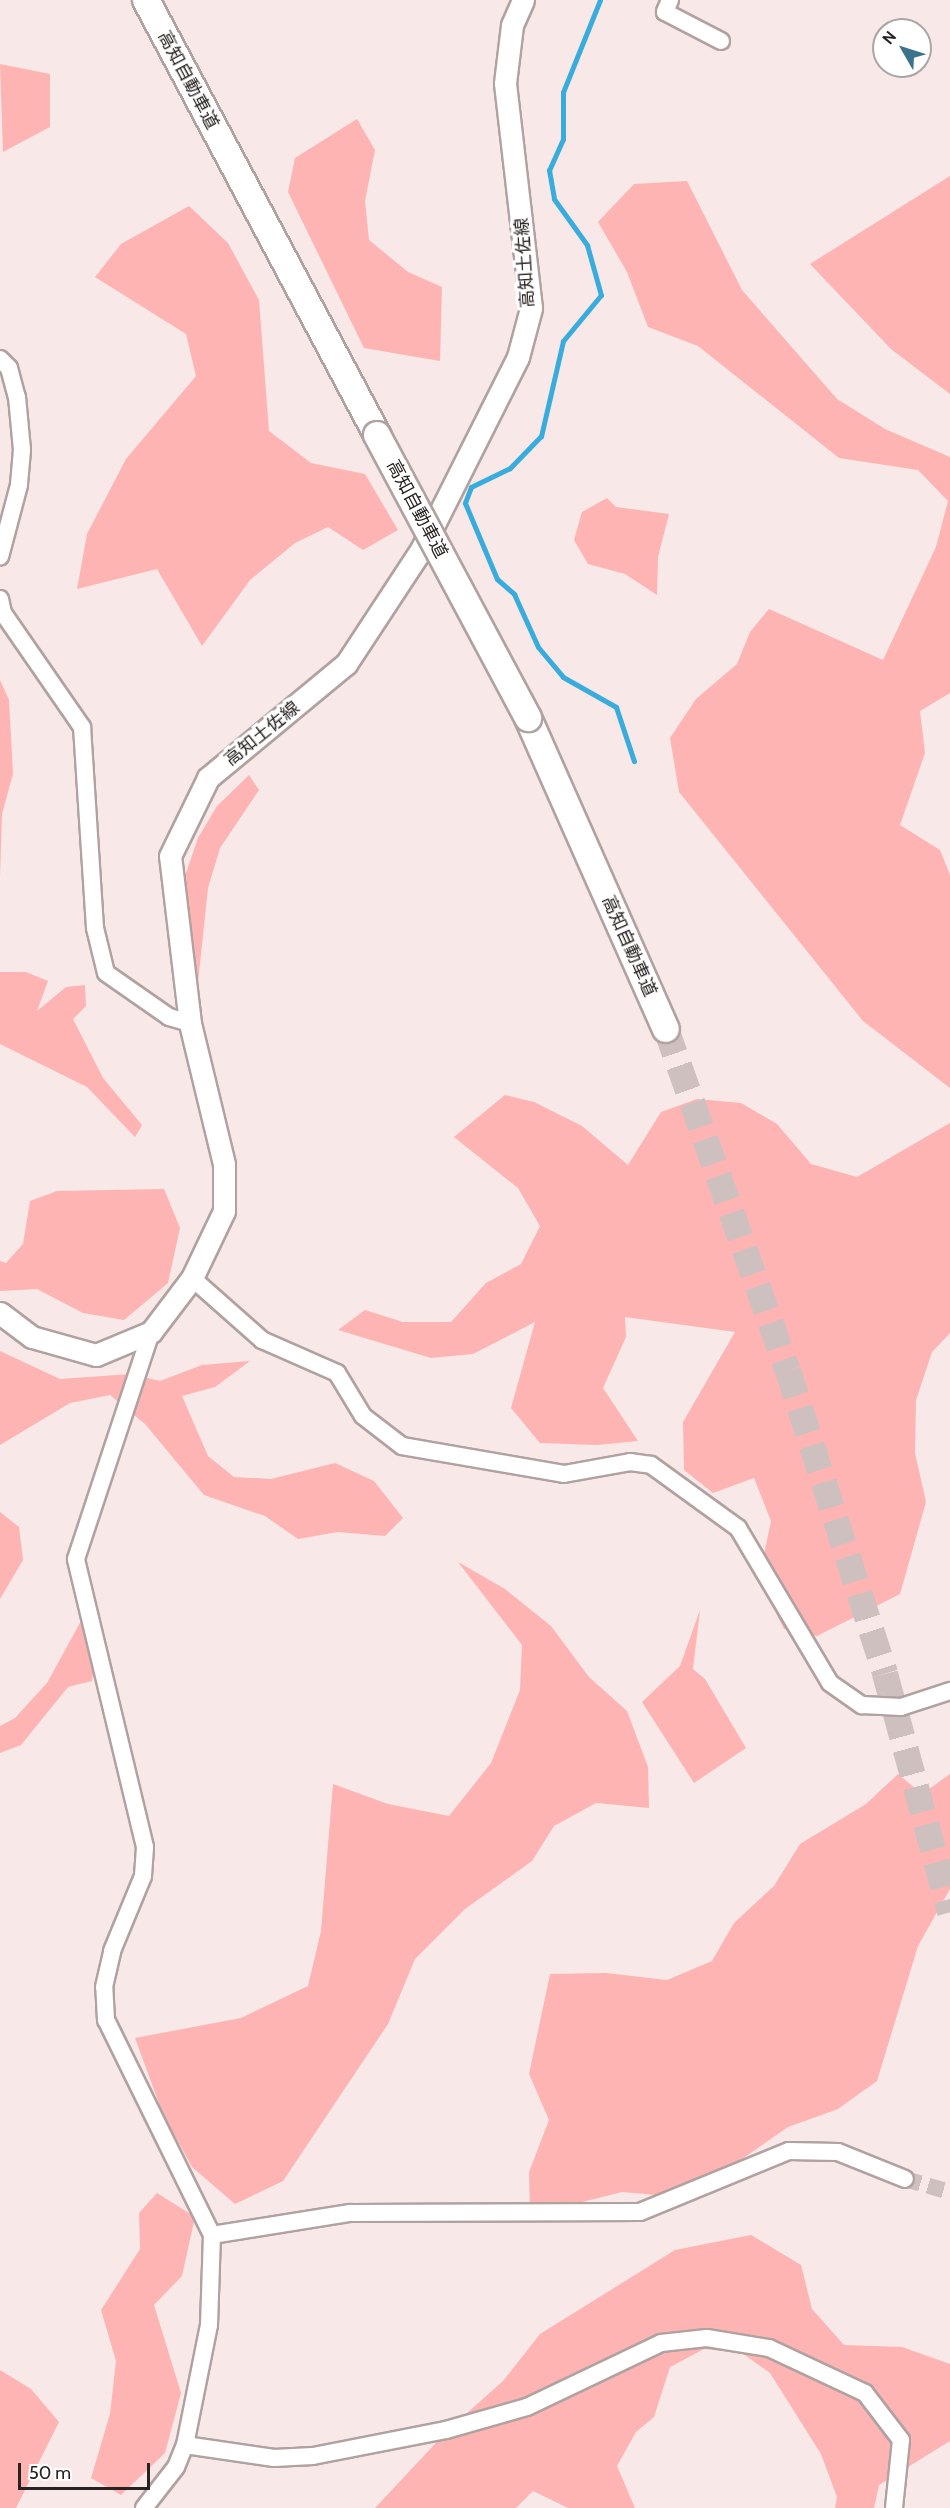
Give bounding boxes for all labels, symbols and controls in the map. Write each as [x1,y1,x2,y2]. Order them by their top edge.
north arrow [872,18,932,78]
street label: 高知自動車道 [153,27,223,133]
text: N [878,27,900,48]
street label: 高知土佐線 [511,217,539,309]
street label: 高知自動車道 [382,456,452,562]
street label: 高知土佐線 [220,697,304,771]
street label: 高知自動車道 [597,892,661,1000]
scale bar [21,2451,153,2489]
text: 50 m [29,2462,71,2484]

